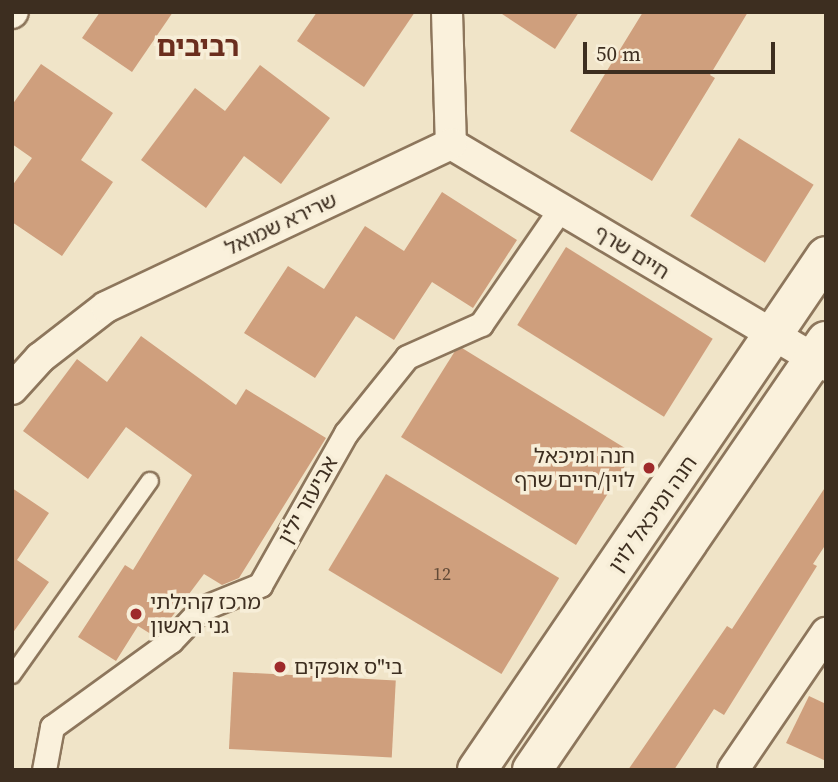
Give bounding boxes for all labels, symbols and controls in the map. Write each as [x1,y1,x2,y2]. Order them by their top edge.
scale bar [586,28,778,72]
district label: רביבים [156,29,240,63]
text: 50 m [596,39,641,68]
street label: שרירא שמואל [221,187,341,261]
street label: חיים שרף [590,219,674,285]
place label: חנה ומיכאל לוין/חיים שרף [514,443,635,493]
street label: חנה ומיכאל לוין [604,451,702,577]
street label: אביעזר ילין [273,452,343,548]
marker: חנה ומיכאל לוין/חיים שרף [641,460,657,476]
house number: 12 [433,563,451,585]
place label: מרכז קהילתי גני ראשון [150,589,261,639]
marker: מרכז קהילתי גני ראשון [128,606,144,622]
place label: בי"ס אופקים [294,654,403,680]
marker: בי"ס אופקים [272,659,288,675]

